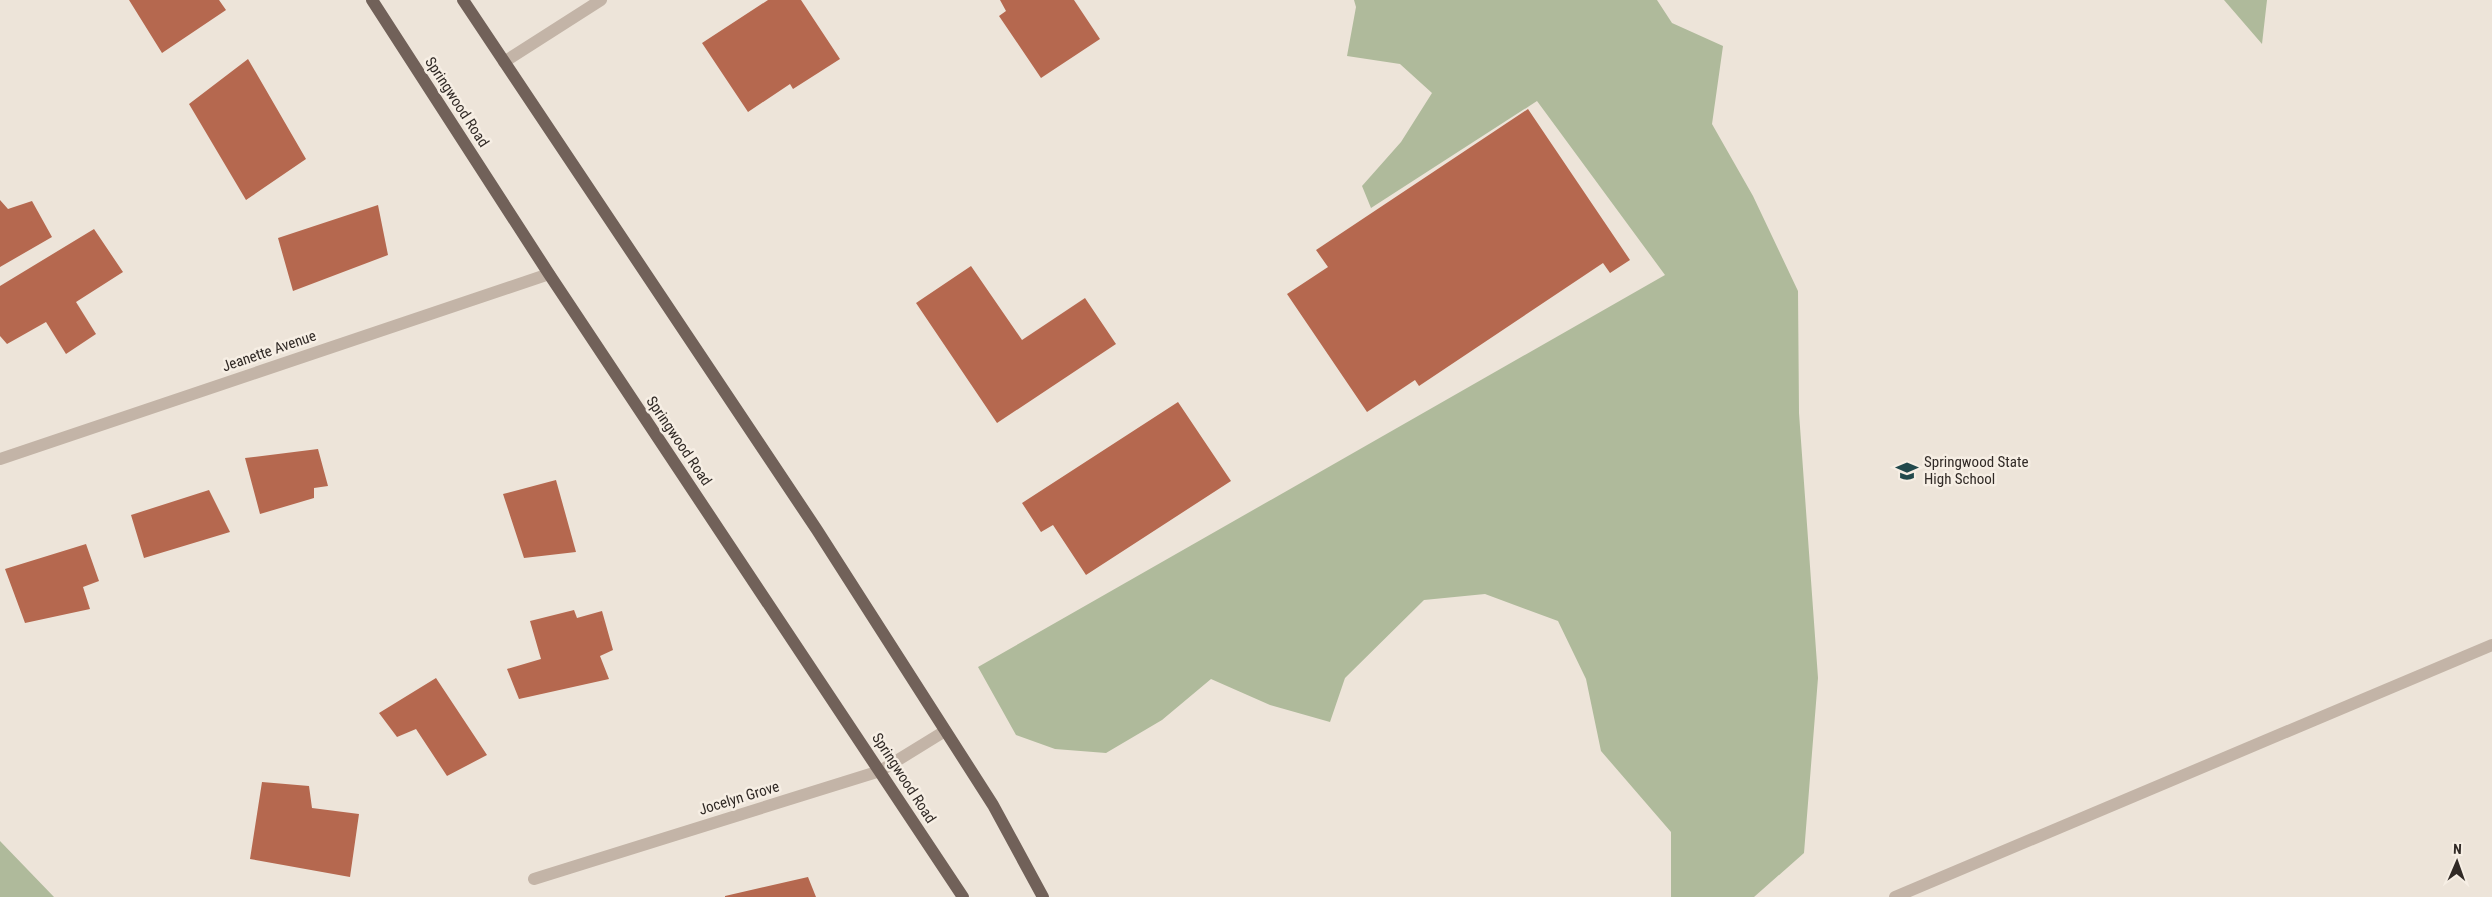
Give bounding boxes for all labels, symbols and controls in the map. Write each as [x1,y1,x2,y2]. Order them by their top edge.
street label: Springwood Road [421,54,493,150]
street label: Jeanette Avenue [220,326,318,376]
street label: Springwood Road [643,393,715,489]
place label: Springwood State High School [1924,453,2028,488]
school or university icon: Springwood State High School [1894,458,1920,484]
street label: Springwood Road [868,730,940,826]
street label: Jocelyn Grove [697,777,781,819]
north arrow [2432,837,2482,887]
text: N [2453,841,2462,857]

